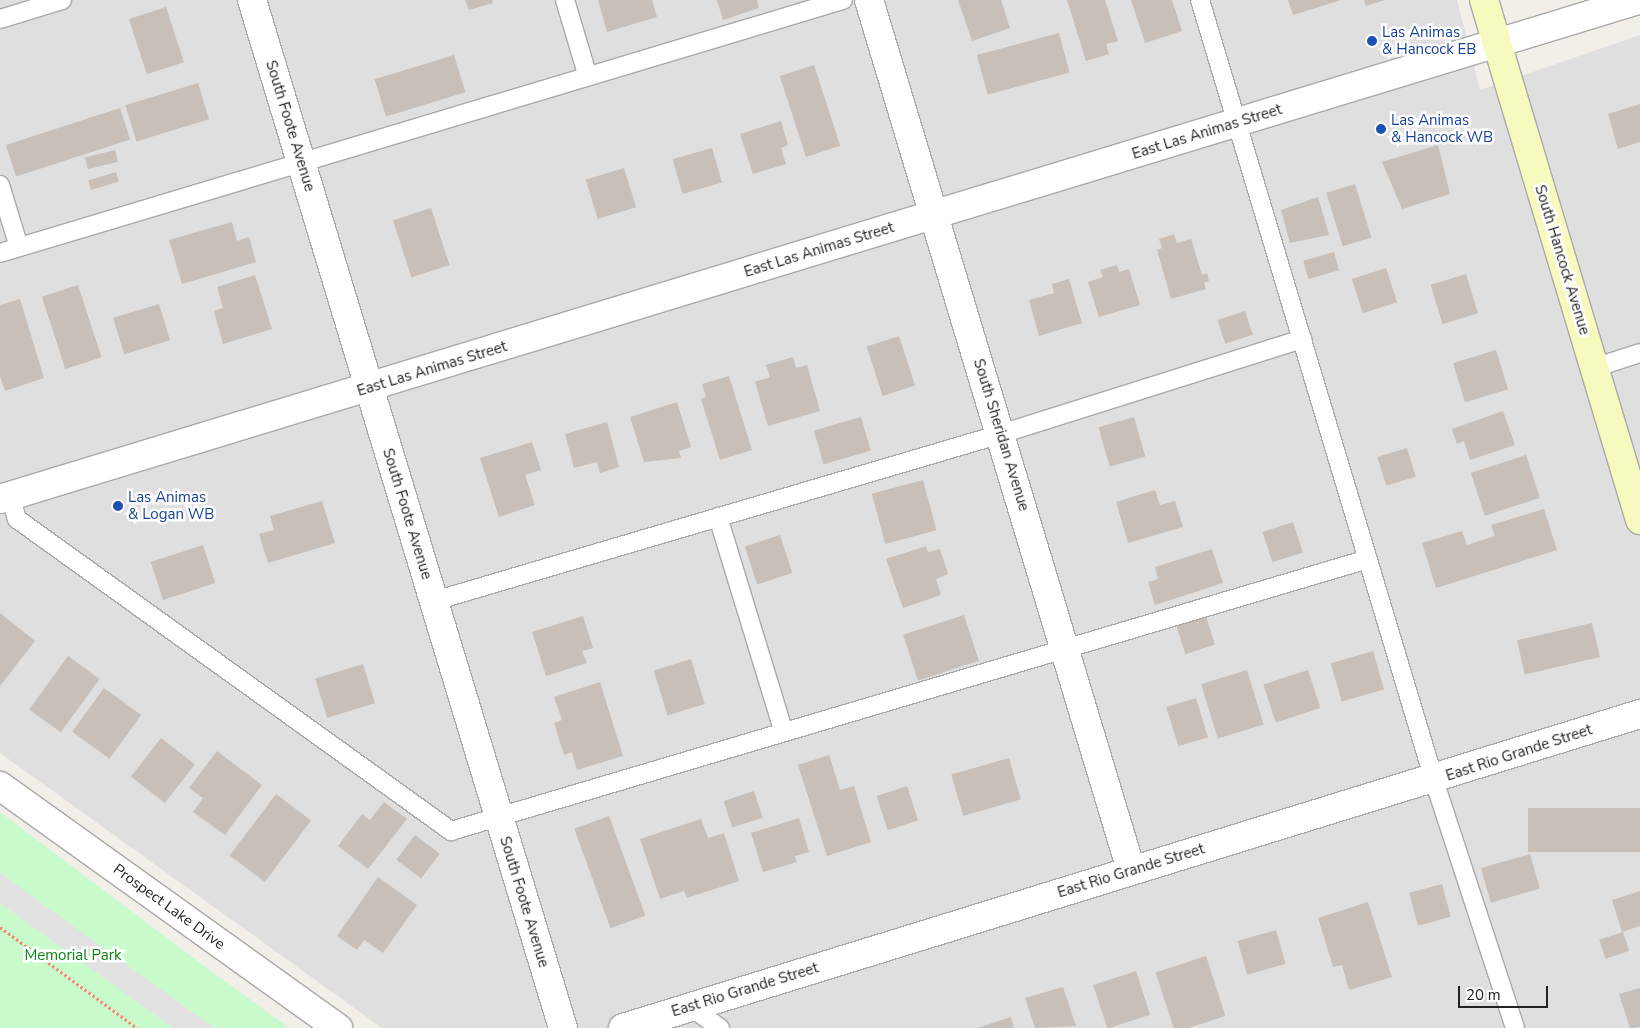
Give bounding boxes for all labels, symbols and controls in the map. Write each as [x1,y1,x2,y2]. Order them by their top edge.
place label: Las Animas & Hancock EB [1382,23,1476,58]
marker: Las Animas & Hancock EB [1366,35,1378,47]
street label: South Foote Avenue [261,58,319,194]
street label: East Las Animas Street [1130,101,1284,163]
place label: Las Animas & Hancock WB [1391,111,1493,146]
marker: Las Animas & Hancock WB [1375,123,1387,135]
street label: South Hancock Avenue [1531,183,1593,337]
street label: East Las Animas Street [742,219,896,281]
street label: East Las Animas Street [355,338,509,400]
street label: South Sheridan Avenue [969,357,1033,513]
street label: South Foote Avenue [378,446,436,582]
place label: Las Animas & Logan WB [128,488,214,523]
marker: Las Animas & Logan WB [112,500,124,512]
street label: East Rio Grande Street [1444,721,1594,785]
street label: South Foote Avenue [495,834,553,970]
street label: East Rio Grande Street [1055,840,1207,902]
street label: Prospect Lake Drive [110,860,228,954]
park label: Memorial Park [24,947,122,965]
street label: East Rio Grande Street [669,959,821,1021]
scale bar [1460,976,1550,1008]
text: 20 m [1466,985,1501,1005]

